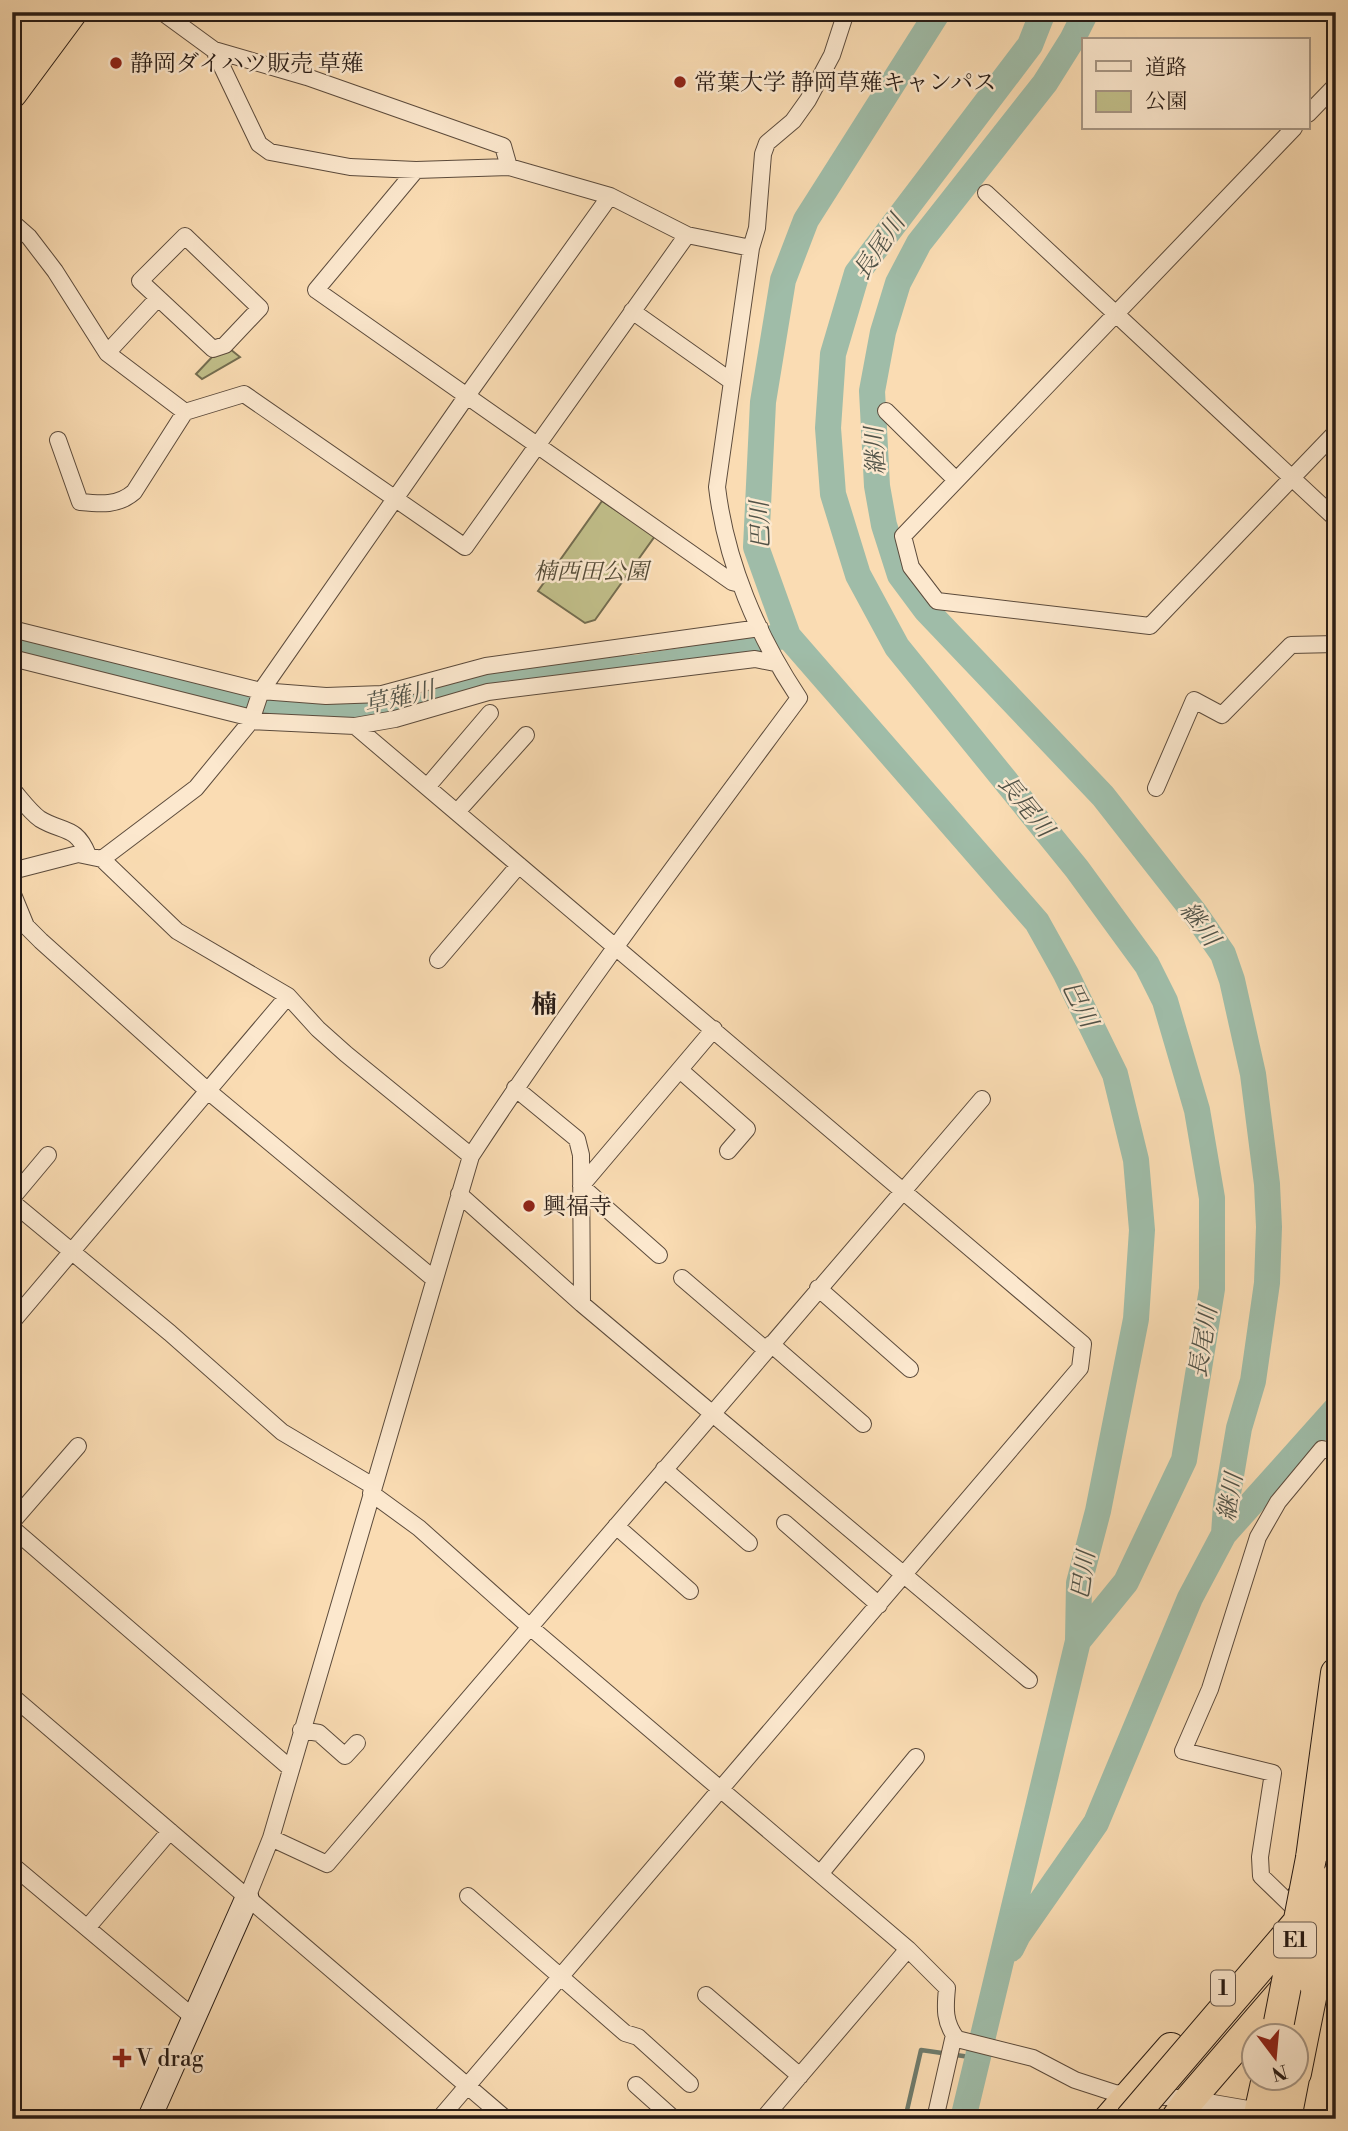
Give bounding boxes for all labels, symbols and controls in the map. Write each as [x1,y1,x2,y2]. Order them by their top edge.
legend [1082,38,1310,130]
place label: 静岡ダイハツ販売 草薙 [130,50,364,78]
marker: 静岡ダイハツ販売 草薙 [108,55,124,71]
text: 道路 [1145,55,1187,81]
place label: 常葉大学 静岡草薙キャンパス [694,69,996,97]
marker: 常葉大学 静岡草薙キャンパス [672,74,688,90]
text: 公園 [1145,89,1187,115]
water label: 長尾川 [847,207,914,286]
water label: 継川 [860,423,892,476]
water label: 巴川 [745,497,777,549]
park label: 楠西田公園 [534,558,653,586]
water label: 草薙川 [361,675,441,721]
water label: 長尾川 [991,769,1061,846]
water label: 継川 [1173,896,1227,955]
water label: 巴川 [1055,976,1105,1035]
district label: 楠 [531,989,557,1021]
place label: 興福寺 [543,1193,612,1221]
marker: 興福寺 [521,1198,537,1214]
water label: 長尾川 [1184,1301,1225,1380]
water label: 継川 [1212,1468,1250,1523]
water label: 巴川 [1066,1546,1103,1601]
road number: E1 [1274,1923,1316,1958]
road number: 1 [1211,1970,1235,2006]
north arrow [1240,2022,1310,2092]
place label: V drag [135,2045,204,2073]
marker: V drag [114,2050,130,2066]
text: N [1269,2059,1290,2086]

